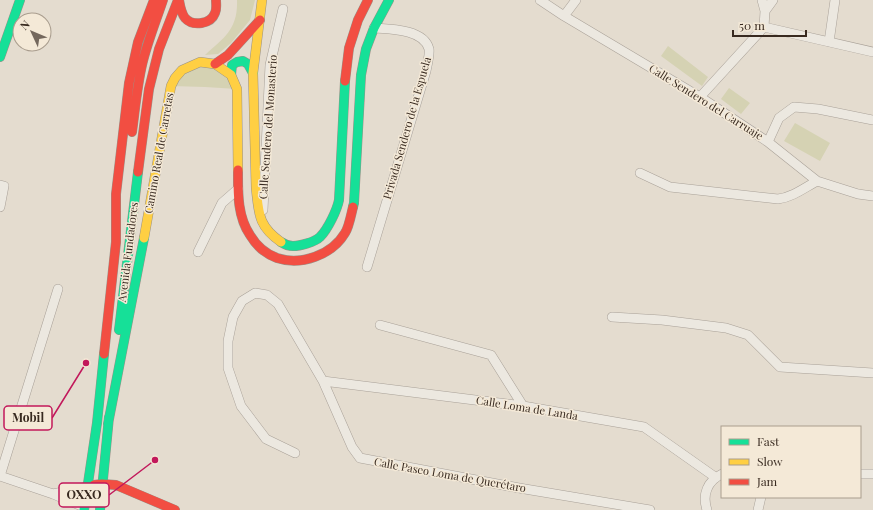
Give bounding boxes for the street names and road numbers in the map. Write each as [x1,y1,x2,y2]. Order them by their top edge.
street label: Calle Sendero del Monasterio [255,54,280,200]
street label: Privada Sendero de la Espuela [379,54,434,201]
street label: Calle Sendero del Carruaje [646,60,767,143]
street label: Camino Real de Carretas [140,91,177,215]
street label: Avenida Fundadores [114,201,141,304]
street label: Calle Loma de Landa [475,392,580,423]
street label: Calle Paseo Loma de Querétaro [373,454,527,495]

